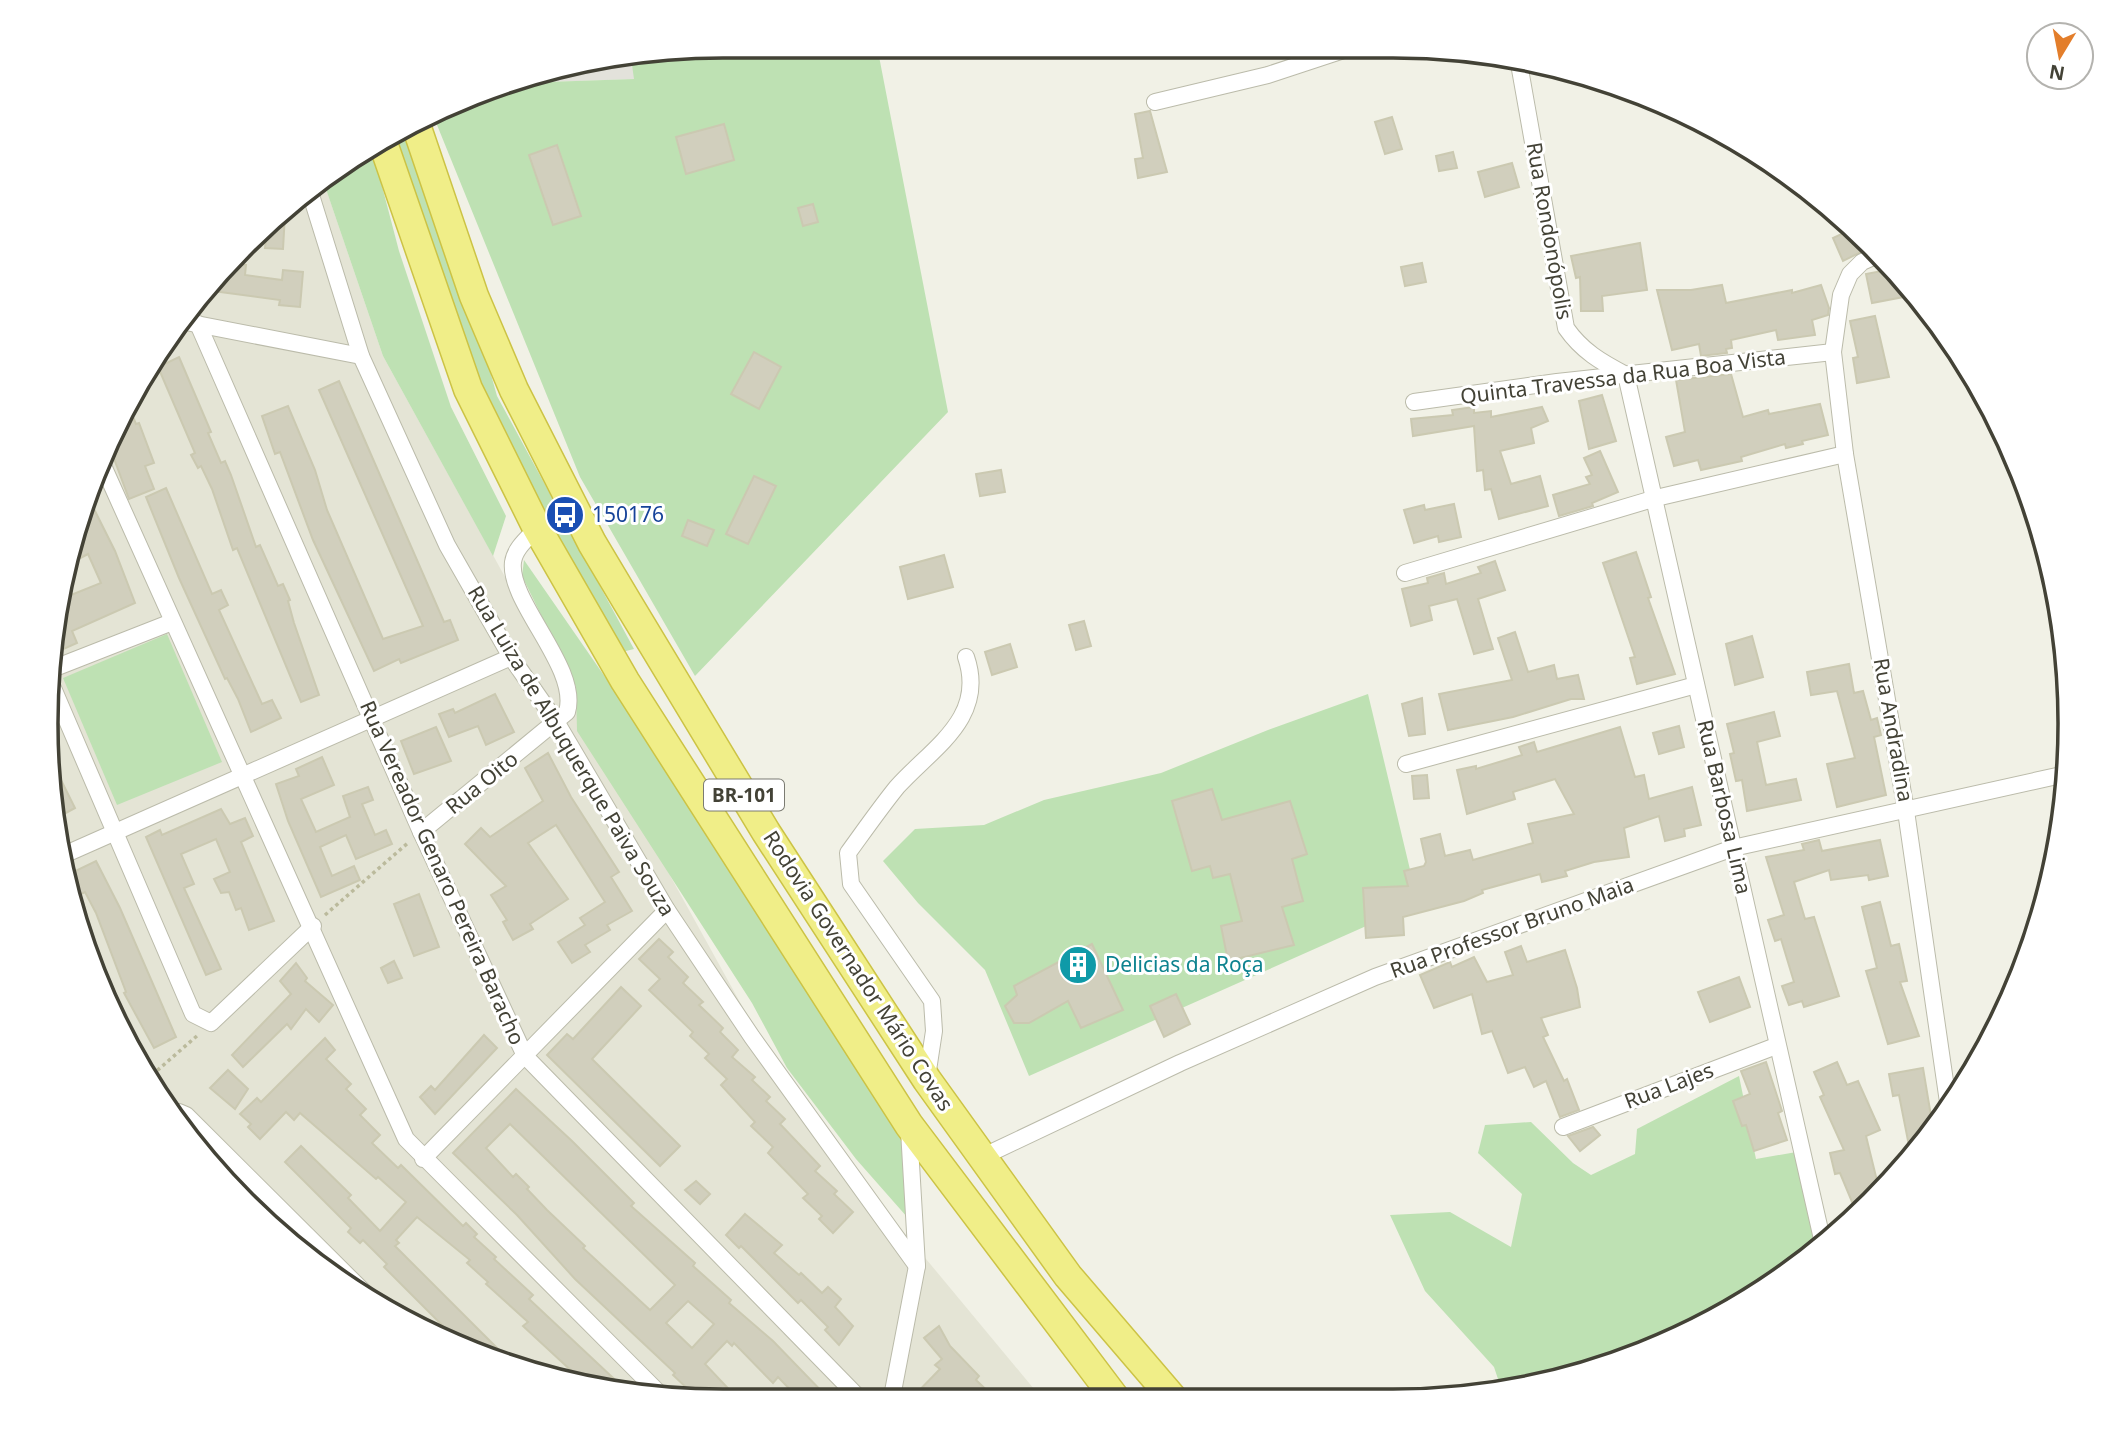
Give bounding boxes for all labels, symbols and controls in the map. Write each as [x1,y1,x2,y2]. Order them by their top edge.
north arrow [2025,21,2095,91]
text: N [2047,59,2067,87]
street label: Rua Rondonópolis [1521,140,1579,322]
street label: Quinta Travessa da Rua Boa Vista [1459,342,1787,410]
bus stop icon: 150176 [544,494,586,536]
place label: 150176 [592,500,664,528]
street label: Rua Luiza de Albuquerque Paiva Souza [462,580,682,921]
street label: Rua Andradina [1868,656,1920,804]
street label: Rua Vereador Genaro Pereira Baracho [354,696,532,1049]
street label: Rua Barbosa Lima [1691,717,1759,897]
street label: Rua Oito [439,744,523,820]
road number: BR-101 [704,780,784,810]
street label: Rodovia Governador Mário Covas [758,825,960,1116]
street label: Rua Professor Bruno Maia [1386,870,1637,984]
building icon: Delicias da Roça [1057,944,1099,986]
place label: Delicias da Roça [1105,950,1264,978]
street label: Rua Lajes [1620,1055,1717,1115]

